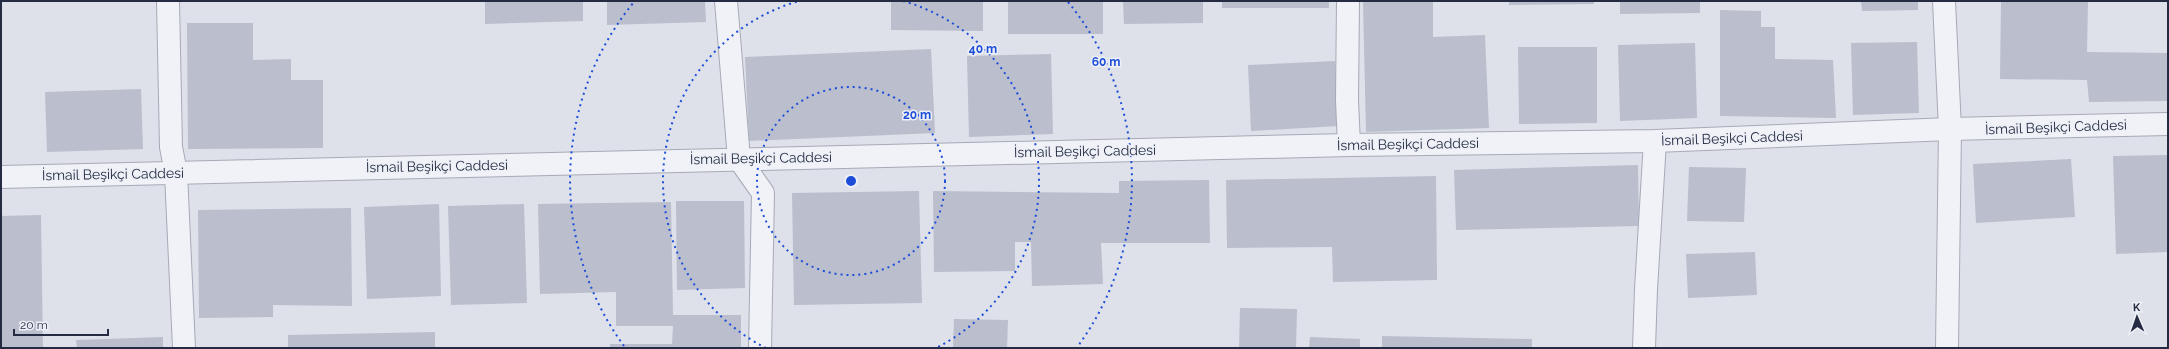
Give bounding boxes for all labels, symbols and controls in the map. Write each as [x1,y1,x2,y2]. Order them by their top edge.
text: 40 m [969,42,997,56]
text: 60 m [1092,55,1120,69]
text: 20 m [903,108,931,122]
street label: İsmail Beşikçi Caddesi [1985,115,2127,137]
street label: İsmail Beşikçi Caddesi [1661,126,1803,148]
street label: İsmail Beşikçi Caddesi [1337,133,1479,153]
street label: İsmail Beşikçi Caddesi [1014,140,1156,160]
street label: İsmail Beşikçi Caddesi [690,147,832,167]
street label: İsmail Beşikçi Caddesi [366,155,508,175]
street label: İsmail Beşikçi Caddesi [42,163,184,183]
centre of rings [844,174,858,188]
north arrow [2117,297,2157,337]
text: K [2133,301,2141,314]
scale bar [14,311,108,337]
text: 20 m [20,318,48,332]

